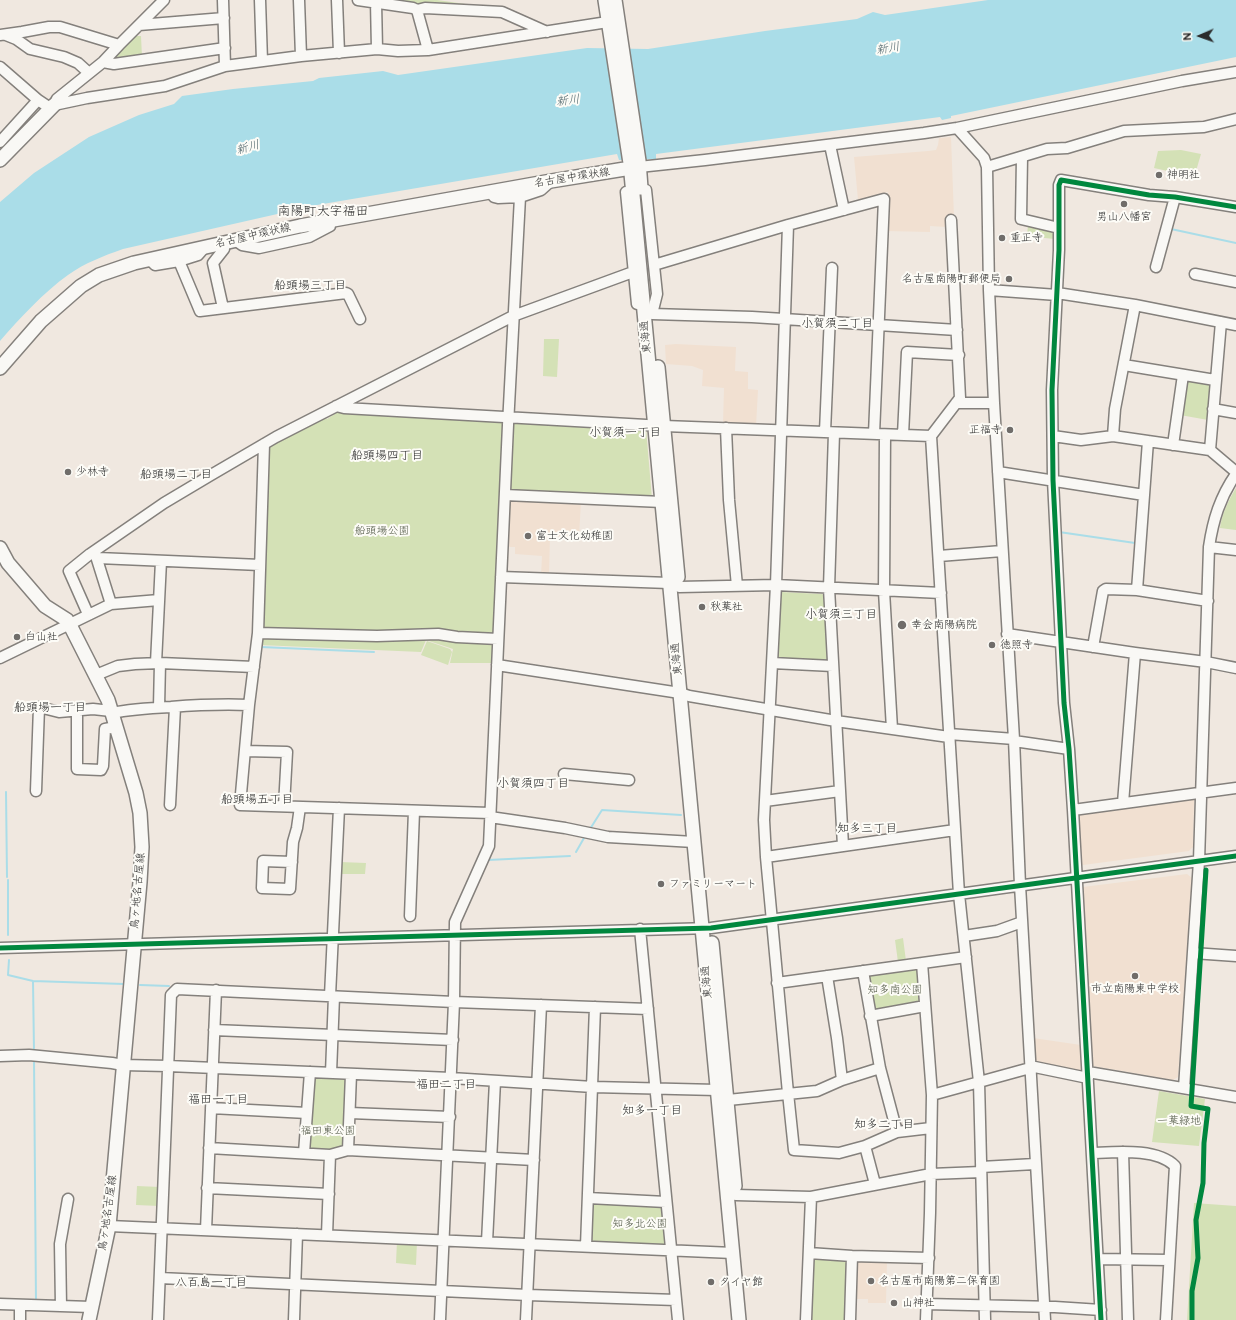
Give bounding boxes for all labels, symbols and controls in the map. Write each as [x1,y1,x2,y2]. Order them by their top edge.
north arrow [1180,16,1220,56]
text: N [1181,32,1194,41]
water label: 新川 [875,40,901,58]
water label: 新川 [555,92,581,110]
water label: 新川 [234,138,262,158]
street label: 名古屋中環状線 [533,165,611,191]
place label: 神明社 [1167,168,1200,182]
marker: 神明社 [1154,170,1164,180]
marker: 男山八幡宮 [1119,199,1129,209]
district label: 南陽町大字福田 [278,204,368,220]
place label: 男山八幡宮 [1097,210,1151,224]
street label: 名古屋中環状線 [214,221,292,251]
place label: 重正寺 [1010,231,1043,245]
marker: 重正寺 [997,233,1007,243]
place label: 名古屋南陽町郵便局 [902,272,1001,286]
marker: 名古屋南陽町郵便局 [1004,274,1014,284]
district label: 船頭場三丁目 [274,279,346,293]
district label: 小賀須二丁目 [801,317,873,331]
street label: 東海通 [638,320,654,354]
place label: 正福寺 [969,423,1002,437]
marker: 正福寺 [1005,425,1015,435]
district label: 小賀須一丁目 [589,426,661,440]
district label: 船頭場四丁目 [351,449,423,463]
place label: 少林寺 [76,465,109,479]
marker: 少林寺 [63,467,73,477]
district label: 船頭場二丁目 [140,468,212,482]
park label: 船頭場公園 [355,524,409,538]
place label: 富士文化幼稚園 [536,529,613,543]
marker: 富士文化幼稚園 [523,531,533,541]
place label: 秋葉社 [710,600,743,614]
marker: 秋葉社 [697,602,707,612]
district label: 小賀須三丁目 [805,608,877,622]
place label: 幸会南陽病院 [911,618,977,632]
marker: 幸会南陽病院 [896,619,908,631]
place label: 白山社 [25,630,58,644]
marker: 白山社 [12,632,22,642]
place label: 徳照寺 [1000,638,1033,652]
marker: 徳照寺 [987,640,997,650]
street label: 東海通 [669,642,685,676]
district label: 船頭場一丁目 [14,701,86,715]
district label: 小賀須四丁目 [497,777,569,791]
district label: 船頭場五丁目 [221,793,293,807]
district label: 知多三丁目 [837,822,897,836]
street label: 鳥ヶ地名古屋線 [128,852,148,930]
place label: ファミリーマート [669,877,757,891]
marker: ファミリーマート [656,879,666,889]
street label: 東海通 [699,965,715,999]
marker: 市立南陽東中学校 [1130,971,1140,981]
place label: 市立南陽東中学校 [1091,982,1179,996]
park label: 知多南公園 [868,983,922,997]
district label: 福田二丁目 [416,1078,476,1092]
district label: 福田一丁目 [188,1093,248,1107]
district label: 知多一丁目 [622,1104,682,1118]
park label: 一葉緑地 [1157,1114,1201,1128]
district label: 知多二丁目 [854,1118,914,1132]
park label: 福田東公園 [301,1124,355,1138]
street label: 鳥ヶ地名古屋線 [96,1174,120,1252]
park label: 知多北公園 [613,1217,667,1231]
place label: 名古屋市南陽第二保育園 [879,1274,1000,1288]
place label: タイヤ館 [719,1275,763,1289]
district label: 八百島一丁目 [175,1276,247,1290]
marker: 名古屋市南陽第二保育園 [866,1276,876,1286]
marker: タイヤ館 [706,1277,716,1287]
place label: 山神社 [902,1296,935,1310]
marker: 山神社 [889,1298,899,1308]

